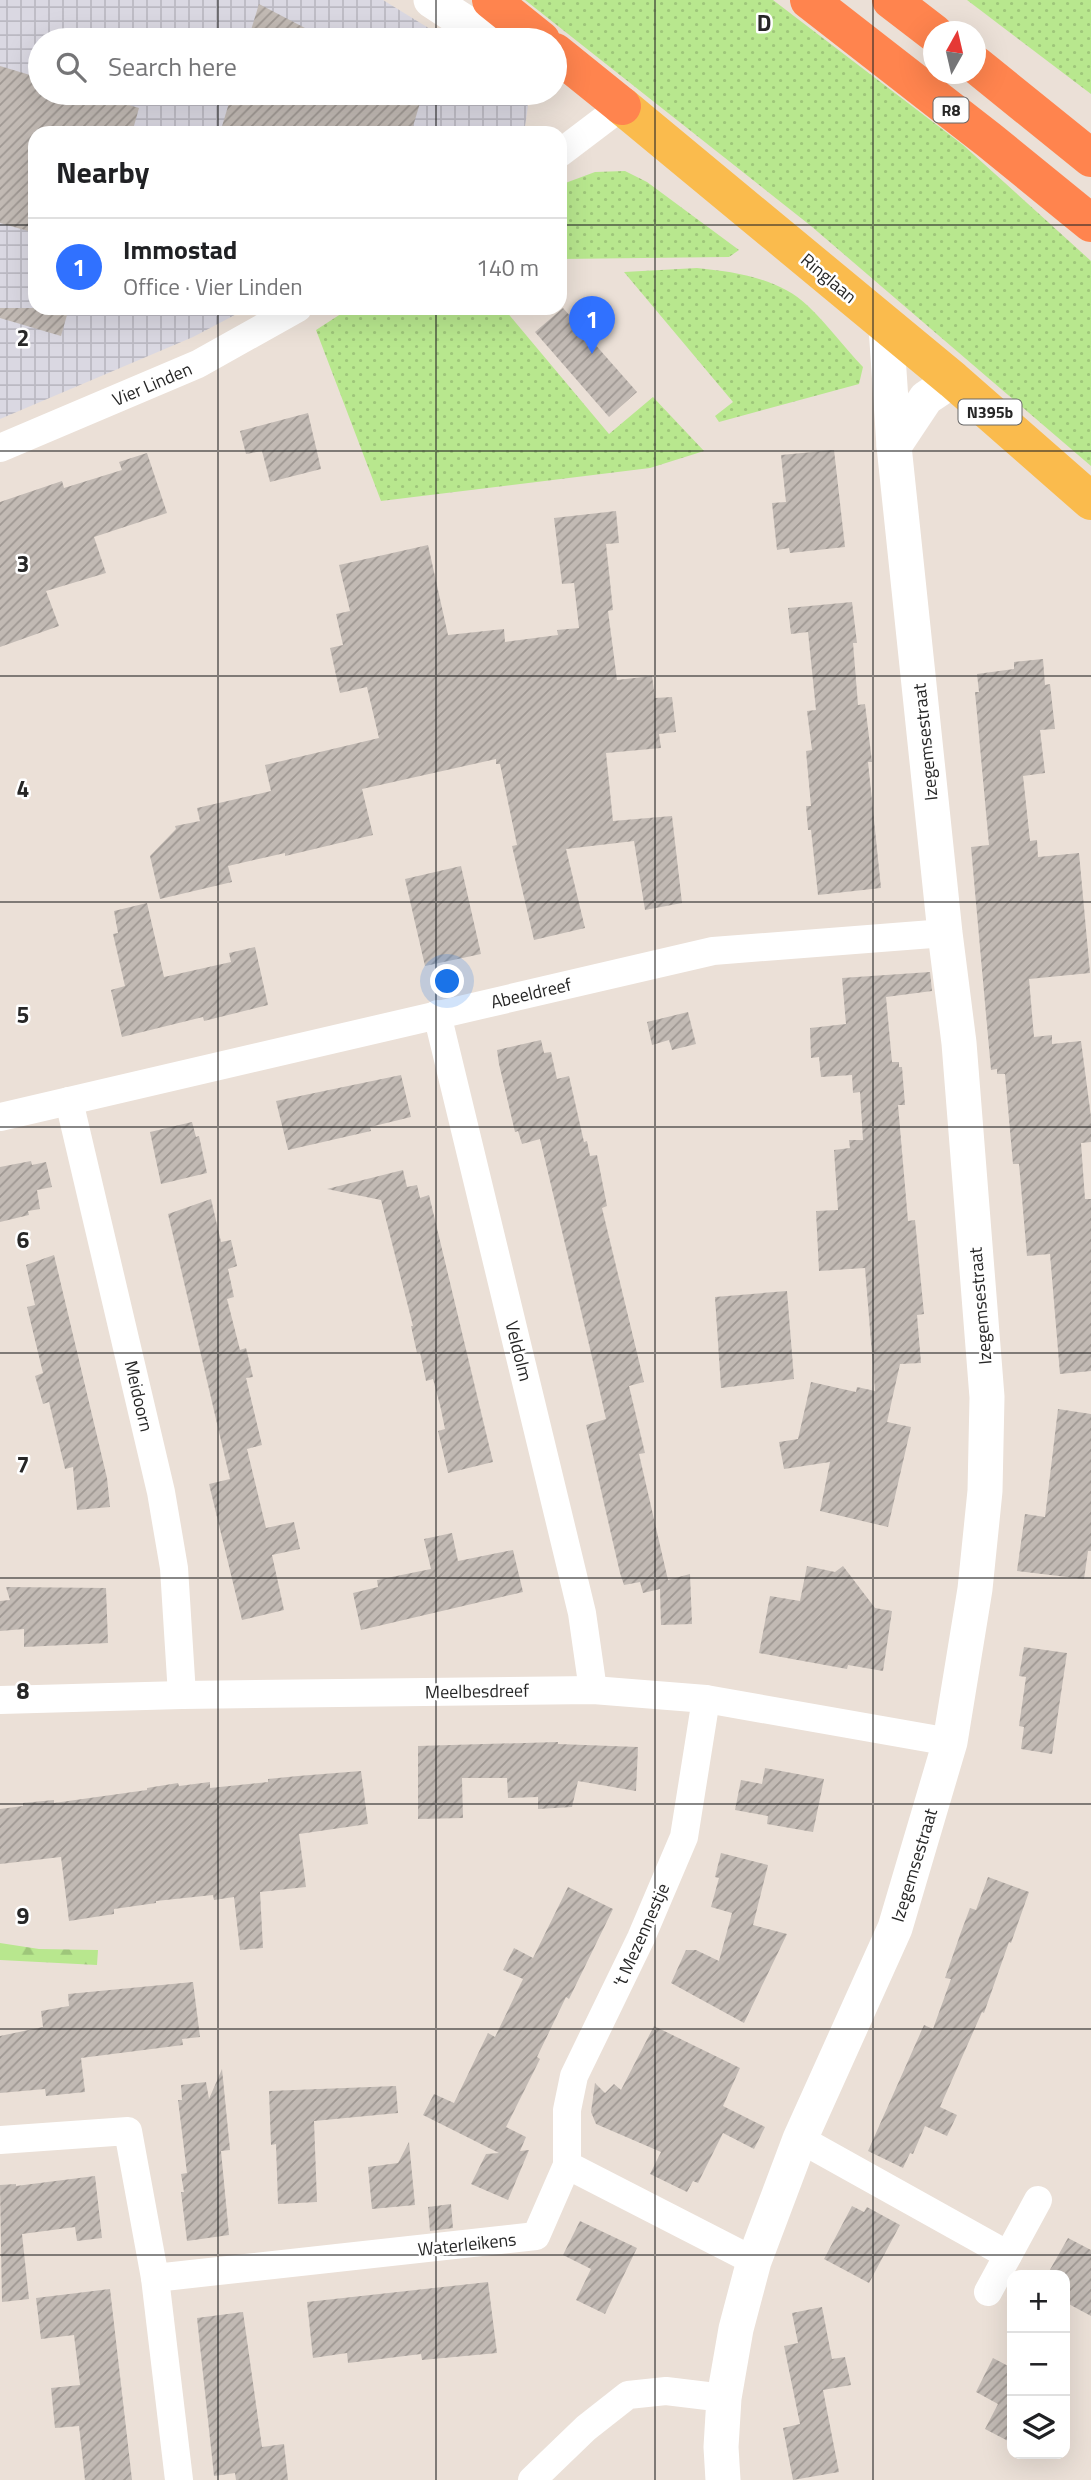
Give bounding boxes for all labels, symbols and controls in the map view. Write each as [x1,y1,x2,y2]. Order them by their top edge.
text: D [757,5,771,40]
north arrow [923,21,986,84]
search box [28,28,567,105]
text: Search here [108,47,237,86]
icon: search [52,48,90,86]
road number: R8 [934,97,968,122]
text: Nearby [56,149,149,195]
text: Immostad [123,230,237,269]
street label: Ringlaan [795,247,863,309]
text: 1 [73,250,85,285]
text: 140 m [476,250,539,285]
text: Office · Vier Linden [123,269,303,304]
pin: 1 [569,296,615,354]
text: 2 [17,320,29,355]
street label: Vier Linden [108,355,196,413]
road number: N395b [958,400,1021,424]
text: 3 [17,546,29,581]
street label: Izegemsestraat [905,681,945,802]
text: 4 [17,771,29,806]
your location [430,964,464,998]
street label: Abeeldreef [488,971,574,1015]
text: 5 [17,997,29,1032]
text: 6 [17,1222,30,1257]
street label: Izegemsestraat [961,1245,999,1366]
street label: Veldolm [498,1318,540,1384]
street label: Meidoorn [118,1358,160,1434]
text: 7 [17,1447,29,1482]
text: 8 [17,1673,30,1708]
street label: Meelbesdreef [425,1677,529,1705]
street label: Izegemsestraat [884,1804,944,1925]
street label: 't Mezennestje [606,1879,676,1991]
text: 9 [17,1898,30,1933]
street label: Waterleikens [416,2225,518,2263]
map controls [1007,2270,1070,2459]
button: + [1007,2270,1070,2333]
button: − [1007,2333,1070,2396]
button: layers [1007,2396,1070,2459]

